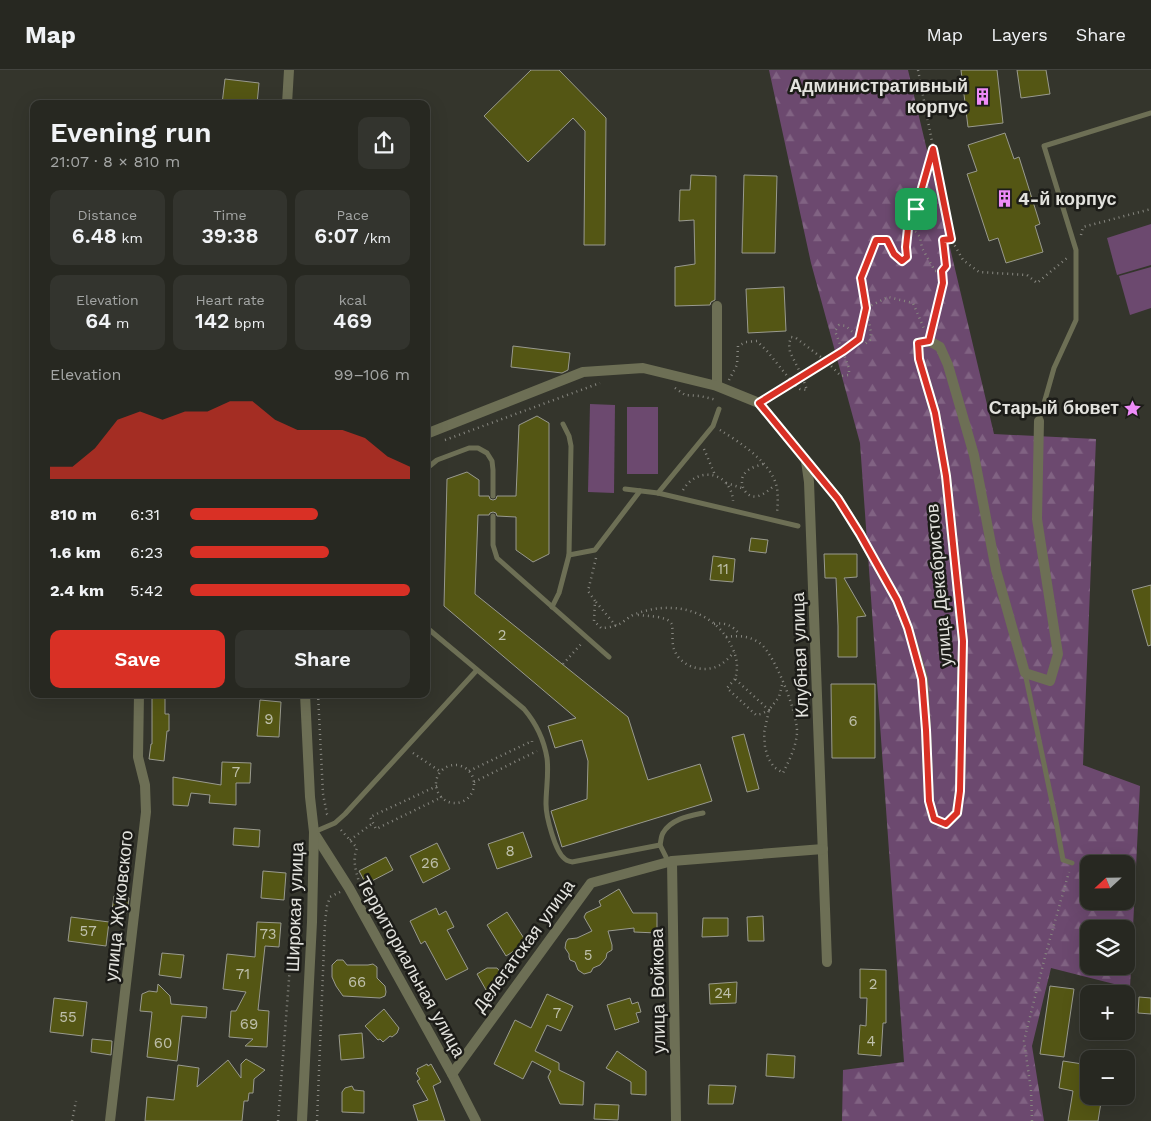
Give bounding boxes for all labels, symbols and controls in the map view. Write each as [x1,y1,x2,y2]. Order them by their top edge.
text: Map [25,21,76,49]
text: Map [926,24,963,45]
text: Layers [991,24,1048,45]
text: Share [1076,24,1126,45]
place label: Административный корпус [789,75,968,117]
building icon: Административный корпус [972,86,992,106]
text: Evening run [50,116,211,149]
button: share [358,117,410,169]
text: 21:07 · 8 × 810 m [50,152,180,171]
pin [895,188,937,230]
place label: 4-й корпус [1018,188,1117,209]
building icon: 4-й корпус [994,189,1014,209]
icon: arrive [902,195,930,223]
text: Distance [78,207,137,223]
text: Time [213,207,247,223]
text: Pace [336,207,369,223]
text: 6.48 [72,223,117,248]
text: 39:38 [201,223,259,248]
text: 6:07 [314,223,359,248]
text: km [117,230,143,246]
text: /km [359,230,391,246]
text: Elevation [76,292,139,308]
text: Heart rate [195,292,265,308]
text: kcal [339,292,367,308]
text: 64 [85,308,111,333]
text: 142 [195,308,229,333]
text: 469 [333,308,372,333]
text: m [111,315,129,331]
text: bpm [229,315,265,331]
text: Elevation [50,365,121,384]
text: 99–106 m [334,365,410,384]
place label: Старый бювет [989,397,1119,418]
place icon: Старый бювет [1123,398,1143,418]
street label: улица Декабристов [921,503,956,667]
text: 810 m [50,505,97,524]
text: 6:31 [130,505,160,524]
text: 1.6 km [50,543,101,562]
text: 6:23 [130,543,163,562]
house number: 11 [717,560,729,578]
text: 2.4 km [50,581,104,600]
text: 5:42 [130,581,163,600]
street label: Клубная улица [787,591,812,718]
house number: 2 [498,626,506,644]
button: Save [50,630,225,688]
button: Share [235,630,410,688]
house number: 9 [264,710,274,728]
house number: 6 [848,712,858,730]
house number: 7 [232,763,240,781]
street label: улица Жуковского [100,829,137,983]
street label: Широкая улица [282,841,307,972]
house number: 8 [505,842,515,860]
house number: 26 [421,854,439,872]
north arrow [1080,855,1135,910]
map controls [1080,855,1135,1105]
street label: Территориальная улица [353,873,470,1062]
street label: Делегатская улица [468,875,579,1016]
button: layers [1080,920,1135,975]
house number: 57 [79,922,97,940]
house number: 73 [259,925,277,943]
street label: улица Войкова [646,927,669,1054]
house number: 5 [584,946,592,964]
house number: 71 [236,965,250,983]
house number: 66 [348,973,366,991]
house number: 2 [869,975,877,993]
house number: 24 [714,984,732,1002]
button: + [1080,985,1135,1040]
house number: 7 [553,1004,561,1022]
house number: 55 [59,1008,77,1026]
house number: 69 [240,1015,258,1033]
house number: 4 [866,1032,876,1050]
house number: 60 [154,1034,172,1052]
button: − [1080,1050,1135,1105]

